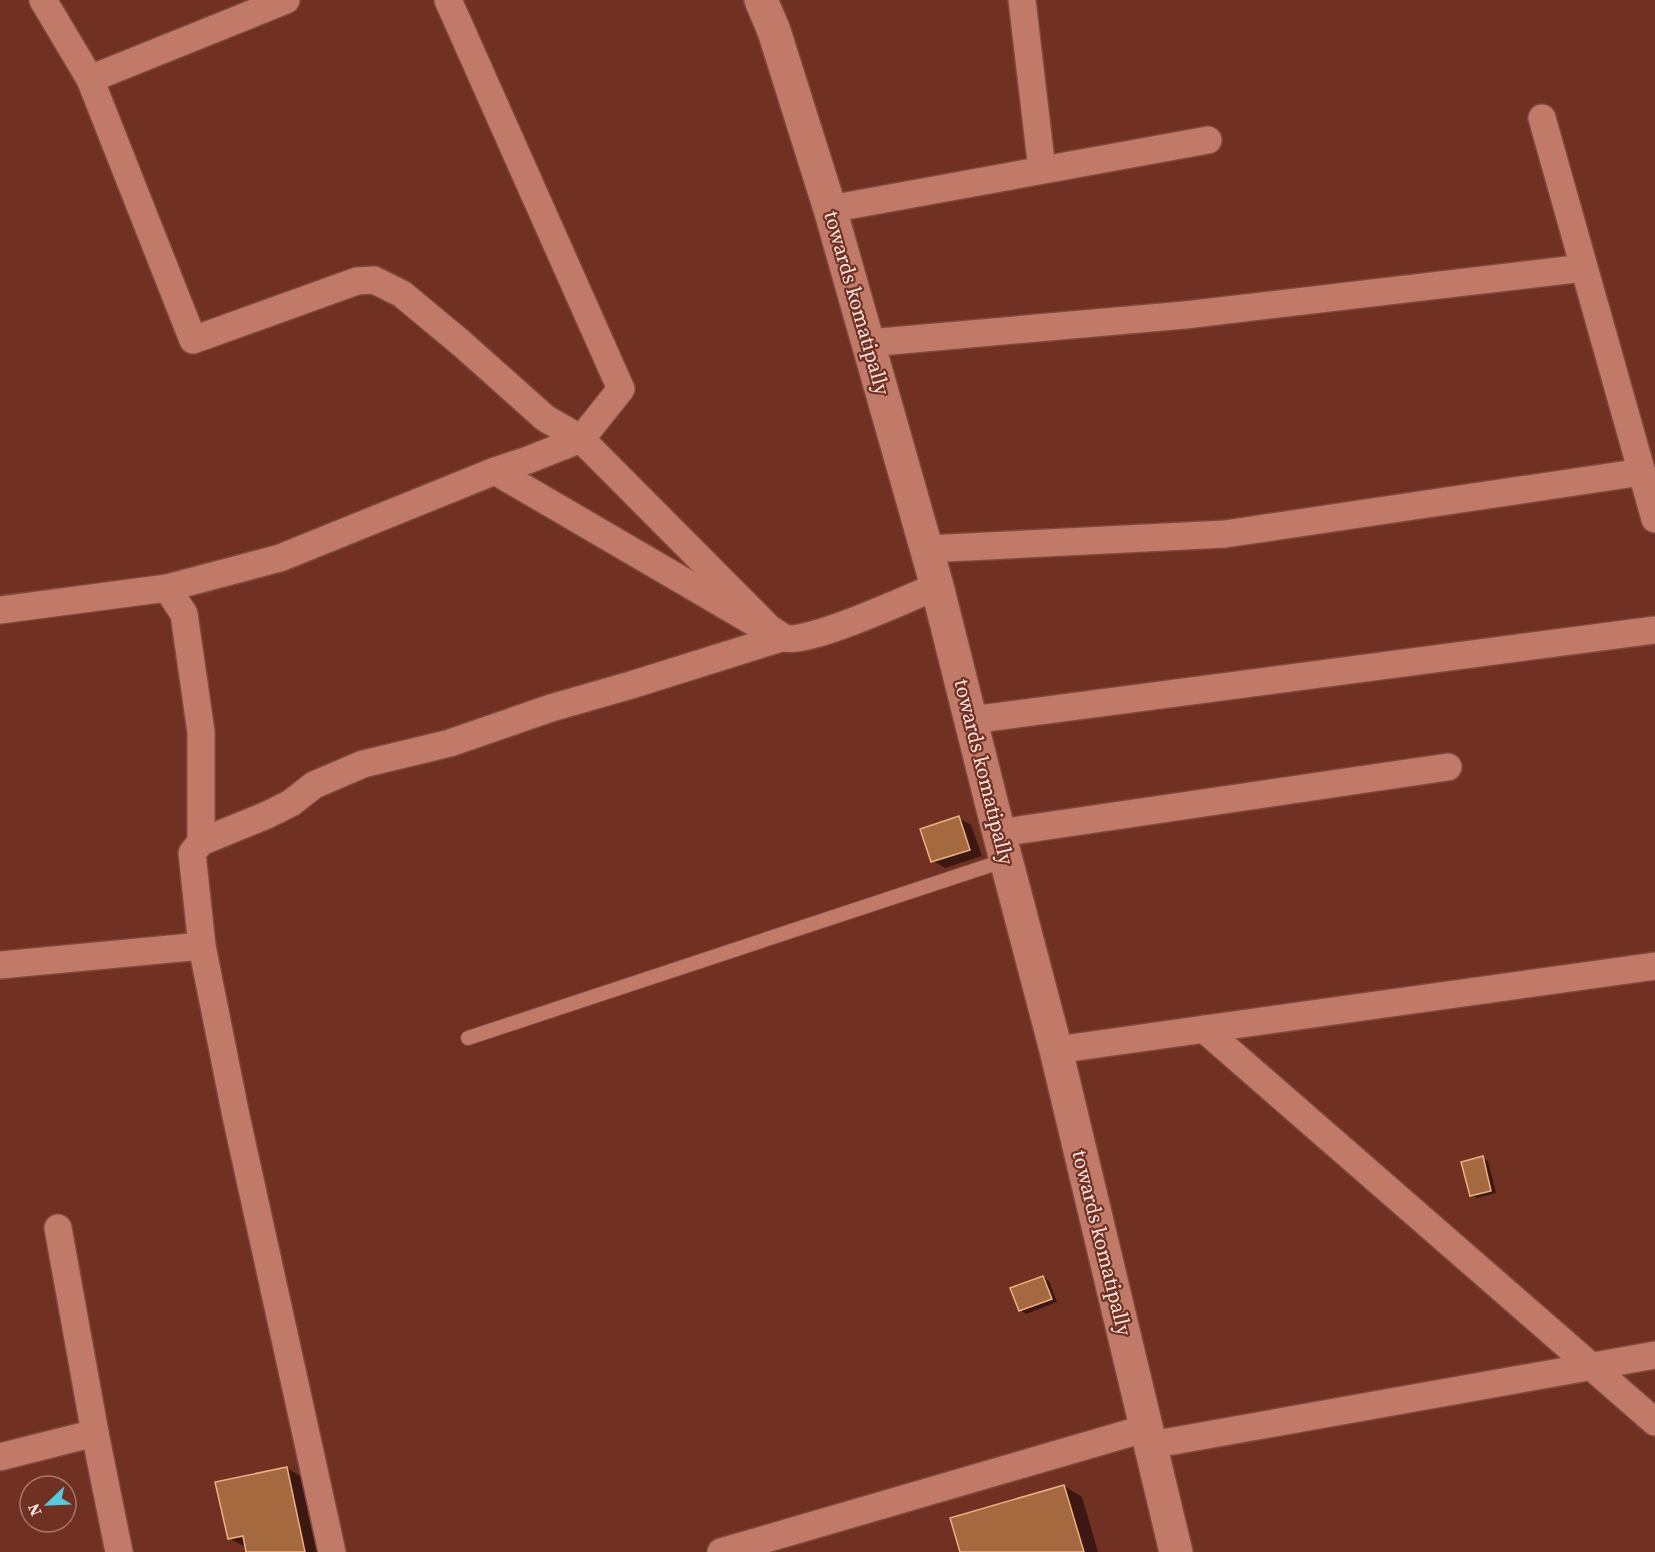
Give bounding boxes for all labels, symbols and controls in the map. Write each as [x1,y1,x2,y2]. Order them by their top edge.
street label: towards komatipally [817,207,898,399]
street label: towards komatipally [947,676,1022,868]
street label: towards komatipally [1065,1147,1140,1339]
north arrow [18,1474,78,1534]
text: N [22,1500,47,1520]

